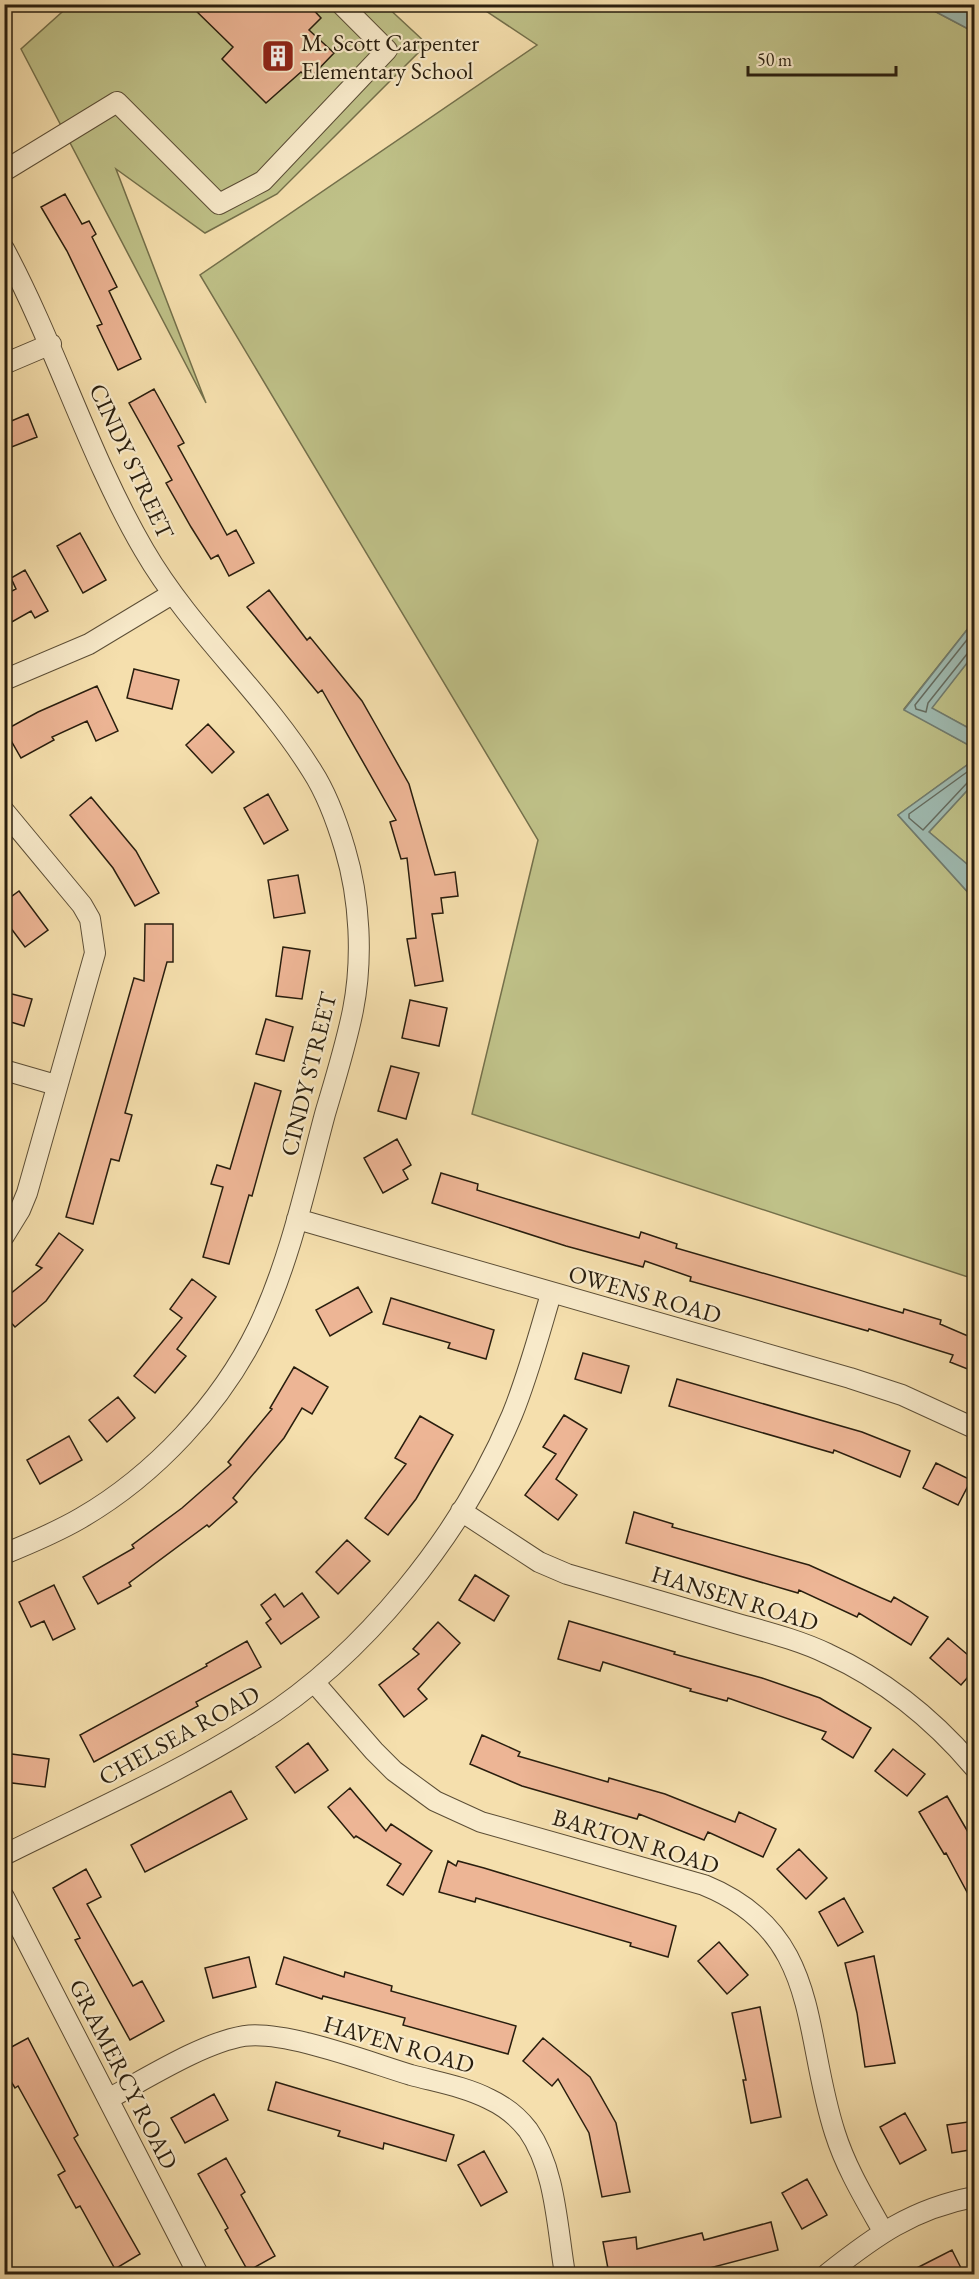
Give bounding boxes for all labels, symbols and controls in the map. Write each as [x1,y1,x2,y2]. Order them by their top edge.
place label: M. Scott Carpenter Elementary School [301,27,479,86]
building icon: M. Scott Carpenter Elementary School [260,38,296,74]
scale bar [748,39,896,77]
text: 50 m [757,48,792,71]
street label: CINDY STREET [82,378,182,545]
street label: CINDY STREET [273,988,344,1159]
street label: OWENS ROAD [565,1257,725,1331]
street label: HANSEN ROAD [648,1558,822,1638]
street label: CHELSEA ROAD [93,1678,265,1792]
street label: BARTON ROAD [549,1801,723,1881]
street label: GRAMERCY ROAD [63,1974,185,2174]
street label: HAVEN ROAD [320,2008,478,2080]

